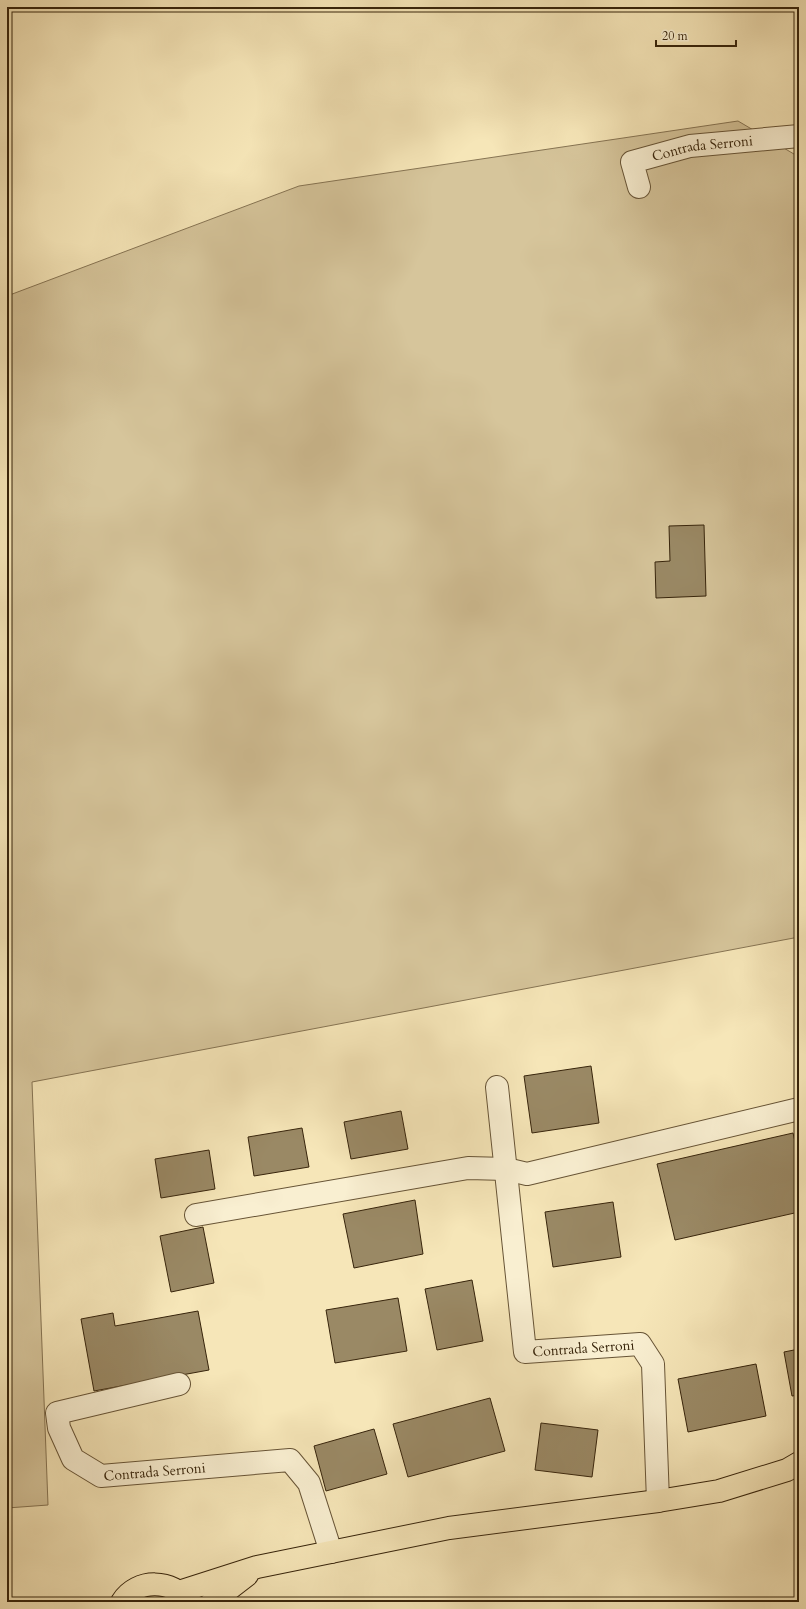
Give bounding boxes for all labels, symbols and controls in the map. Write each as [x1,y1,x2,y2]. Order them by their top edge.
scale bar [656,22,736,48]
text: 20 m [662,28,689,44]
street label: Contrada Serroni [650,131,754,166]
street label: Contrada Serroni [532,1335,635,1361]
street label: Contrada Serroni [103,1458,206,1485]

